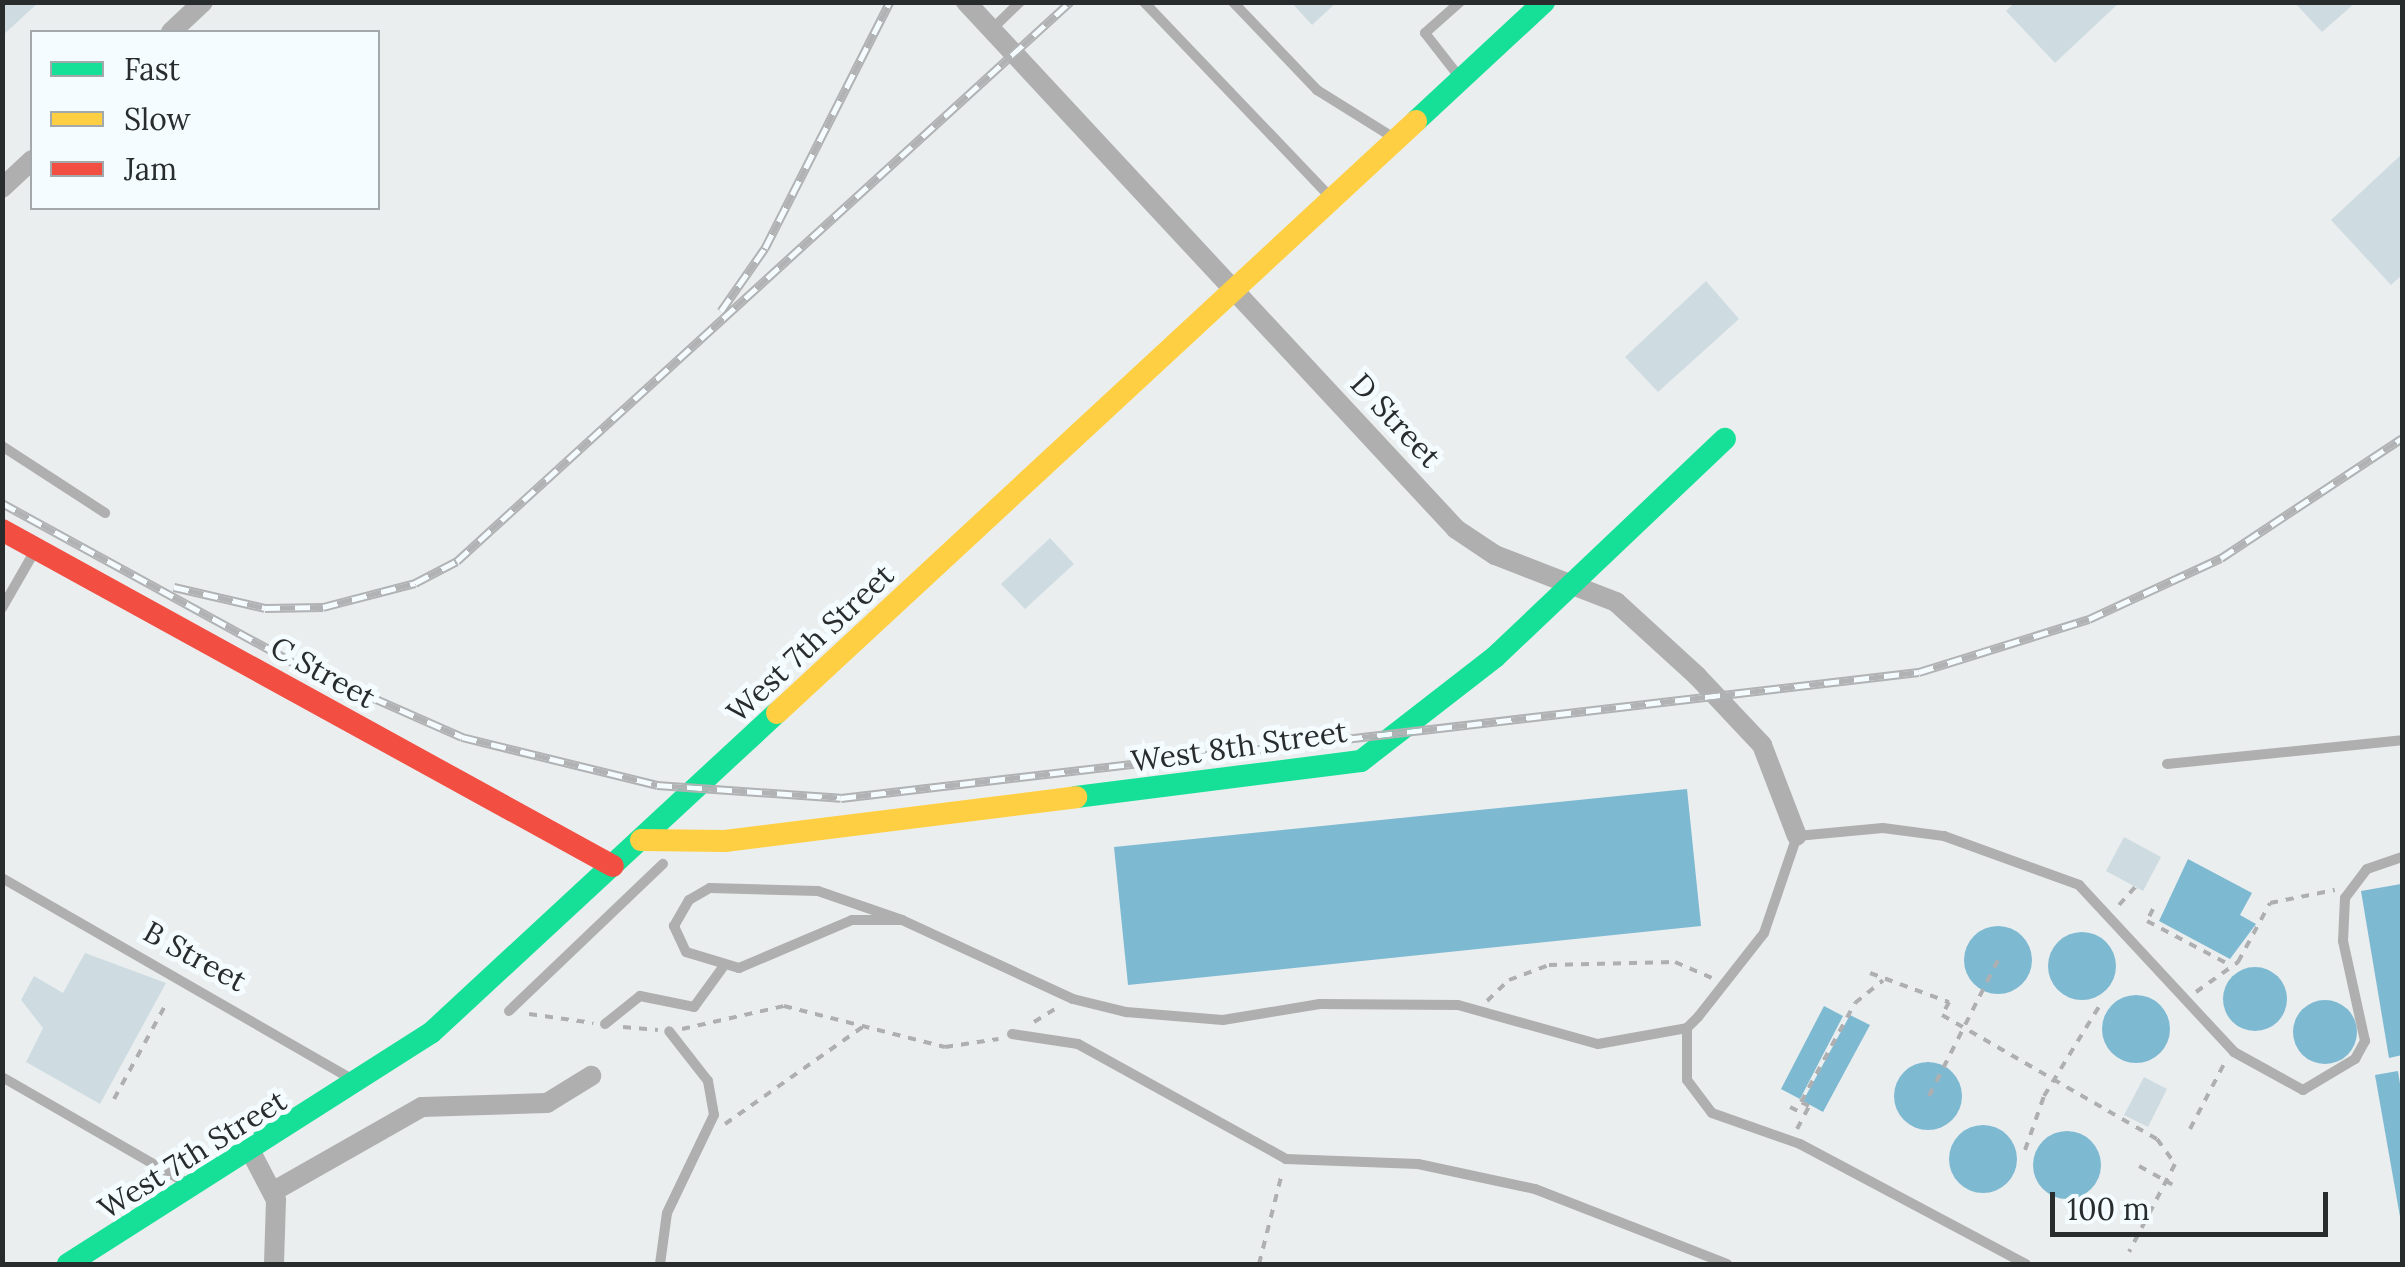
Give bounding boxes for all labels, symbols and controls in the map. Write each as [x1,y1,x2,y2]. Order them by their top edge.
legend [30,30,380,210]
text: Fast [124,50,180,88]
text: Slow [124,100,190,138]
text: Jam [124,150,177,188]
street label: D Street [1344,366,1448,474]
street label: West 7th Street [719,557,901,729]
street label: C Street [264,629,382,715]
street label: West 8th Street [1129,713,1349,779]
street label: B Street [137,913,253,999]
street label: West 7th Street [91,1082,293,1226]
scale bar [2055,1172,2332,1234]
text: 100 m [2067,1190,2150,1228]

